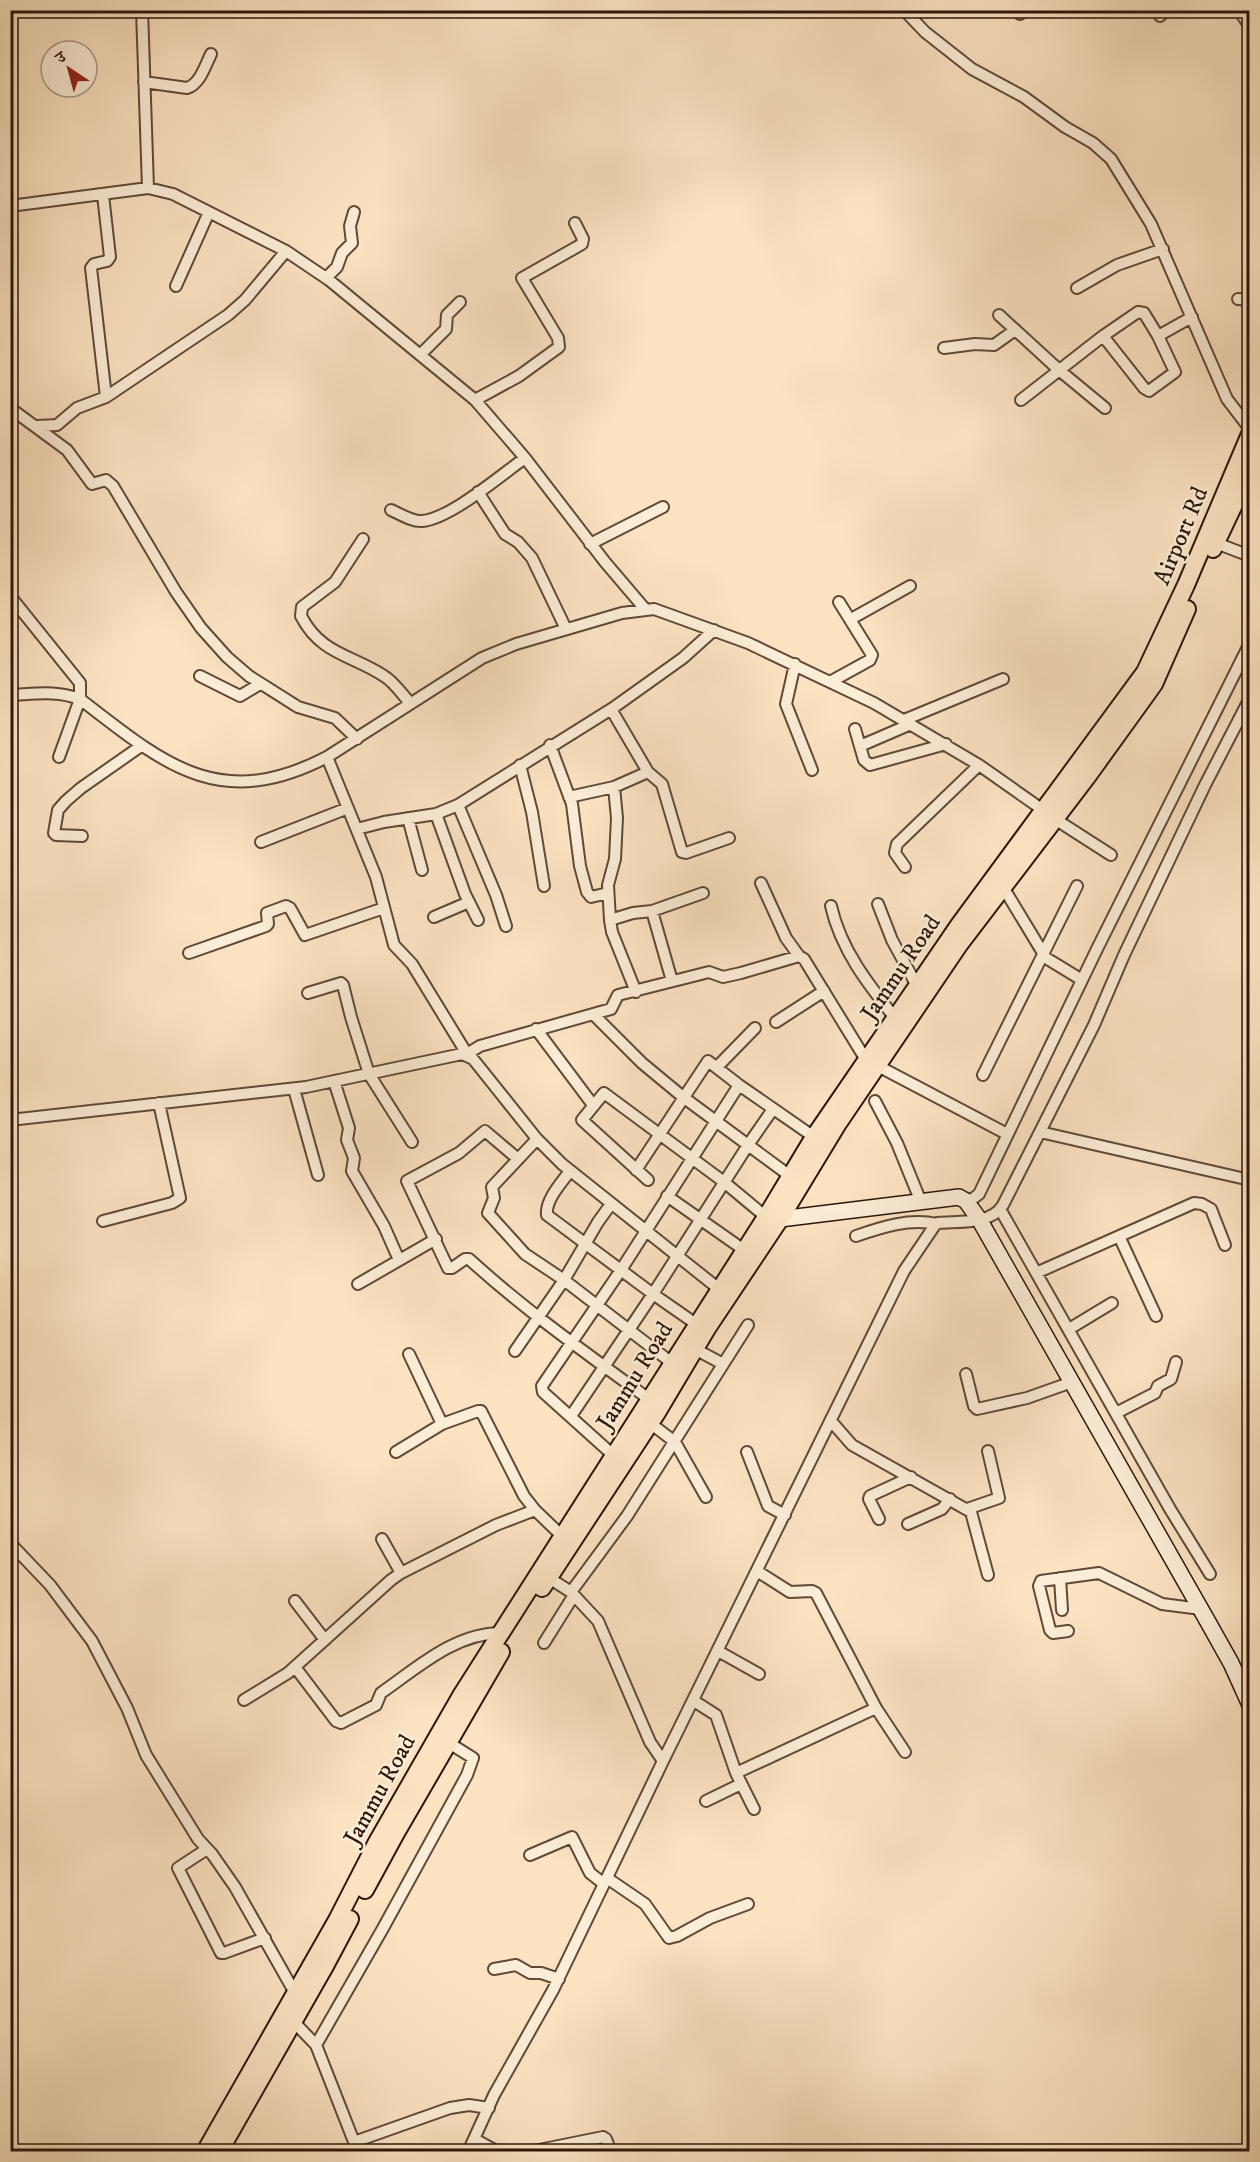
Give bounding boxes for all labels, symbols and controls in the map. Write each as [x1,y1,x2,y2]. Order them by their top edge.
north arrow [39,39,99,99]
text: उ [51,46,71,69]
street label: Airport Rd [1147,482,1215,590]
street label: Jammu Road [853,909,947,1028]
street label: Jammu Road [589,1316,680,1437]
street label: Jammu Road [336,1730,423,1852]

